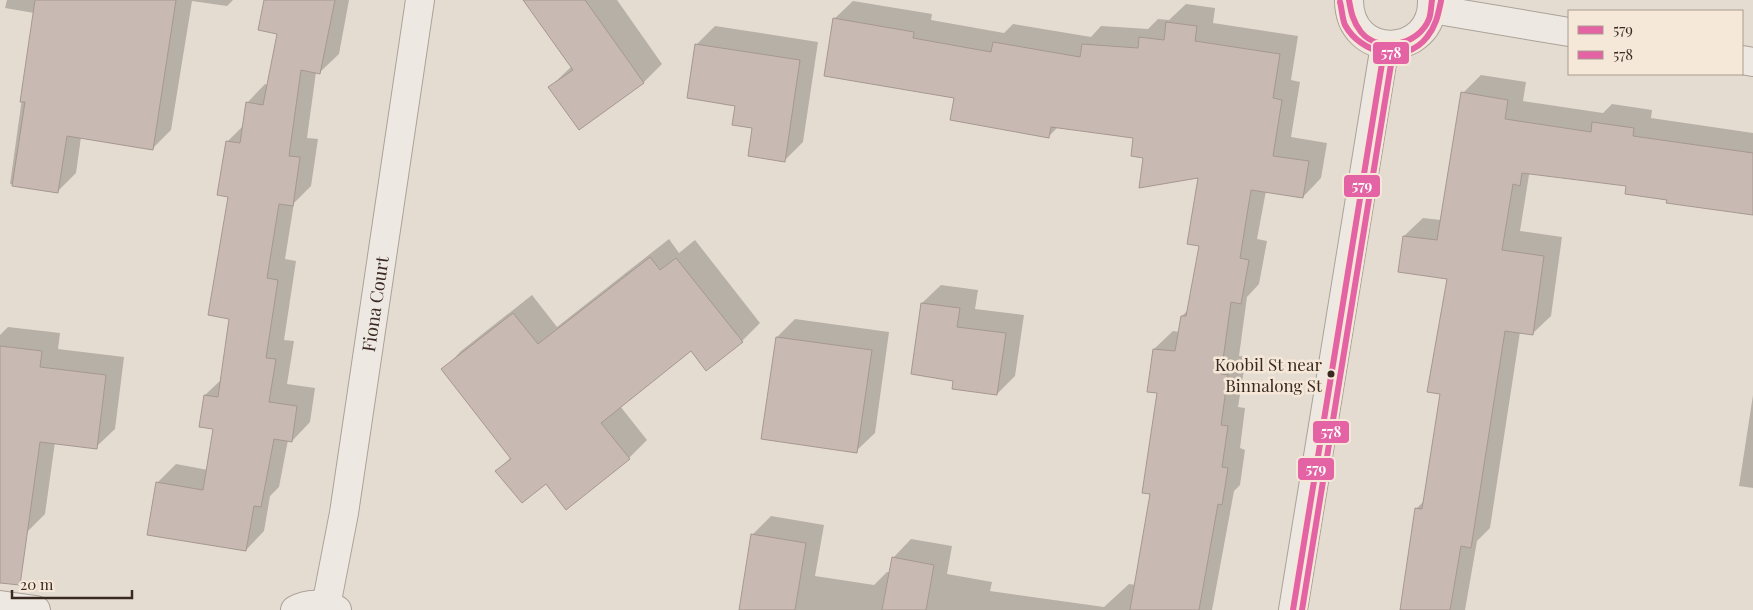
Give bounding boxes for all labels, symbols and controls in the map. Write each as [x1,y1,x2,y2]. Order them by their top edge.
legend [1568,10,1743,75]
text: 579 [1613,19,1633,39]
line badge: 578 [1372,41,1410,65]
text: 578 [1381,43,1401,62]
text: 578 [1613,44,1633,64]
line badge: 579 [1343,174,1381,198]
text: 579 [1352,176,1373,195]
street label: Fiona Court [356,254,394,354]
place label: Koobil St near Binnalong St [1215,353,1323,396]
marker: Koobil St near Binnalong St [1326,369,1336,379]
line badge: 578 [1312,420,1350,444]
text: 578 [1321,422,1341,441]
line badge: 579 [1297,457,1335,481]
text: 579 [1306,459,1327,478]
scale bar [12,568,132,600]
text: 20 m [20,574,54,594]

